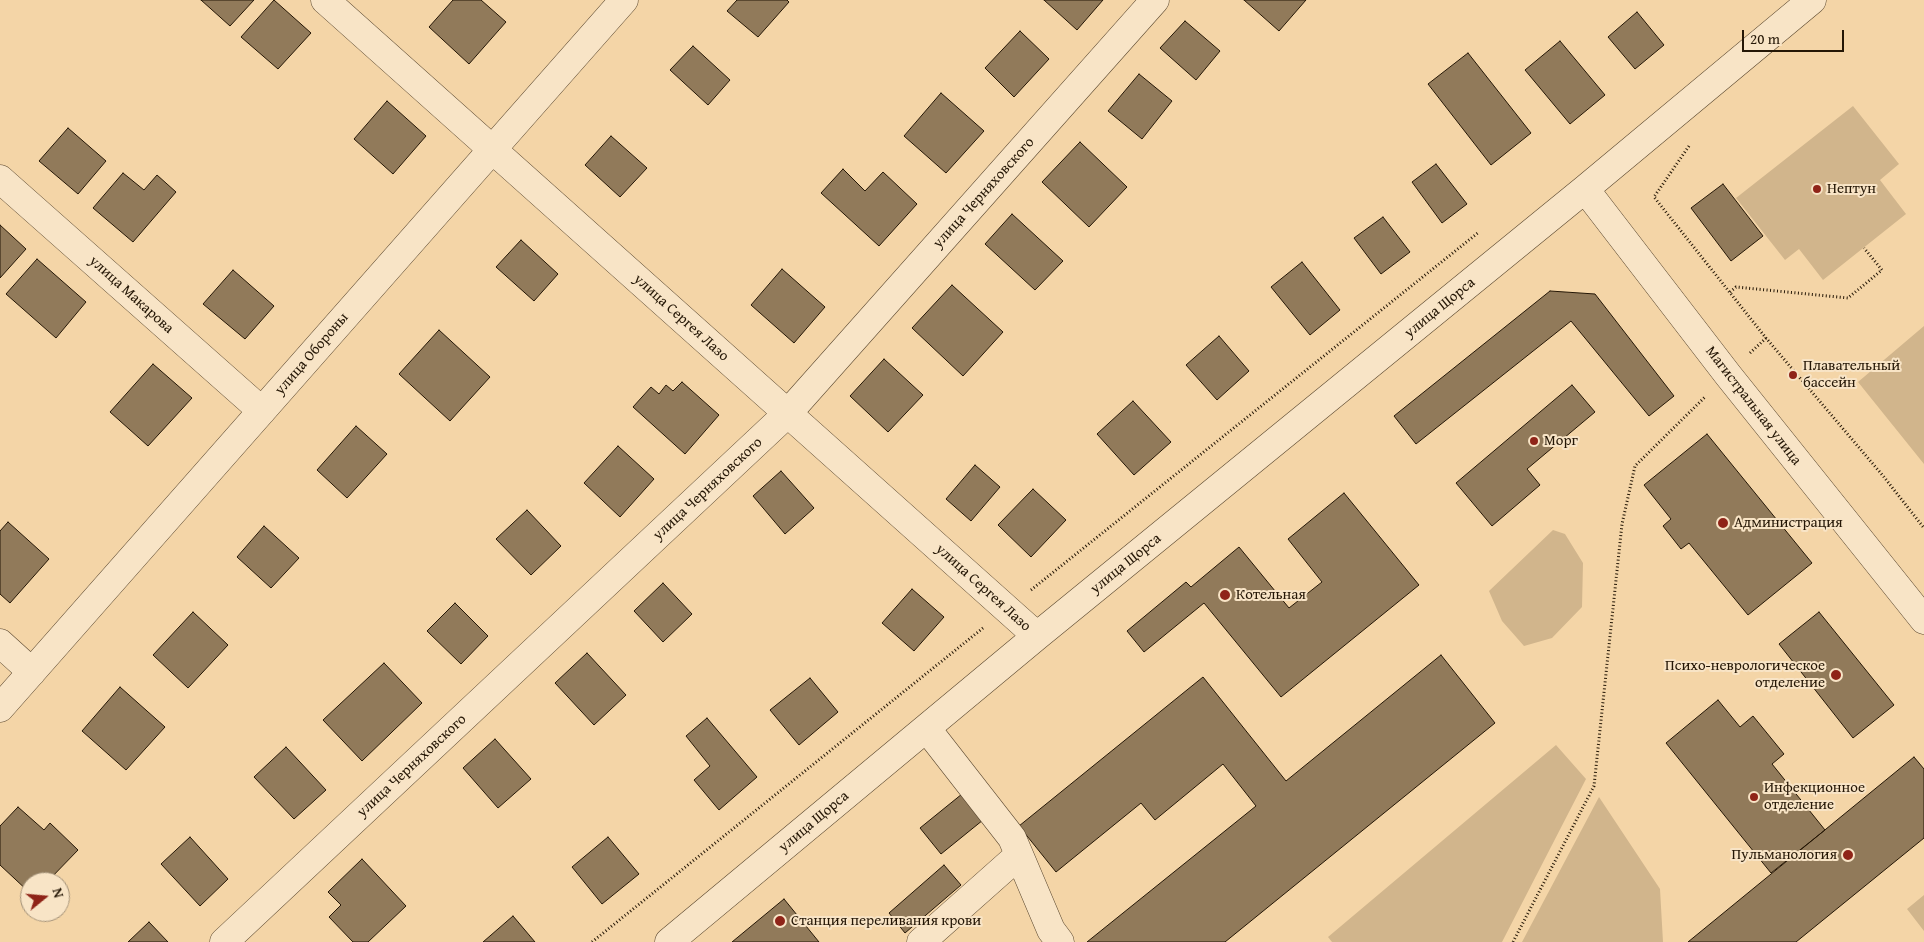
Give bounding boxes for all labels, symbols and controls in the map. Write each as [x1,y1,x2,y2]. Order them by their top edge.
scale bar [1744,20,1846,52]
text: 20 m [1750,28,1780,49]
street label: улица Черняховского [929,134,1039,252]
place label: Нептун [1827,180,1876,198]
marker: Нептун [1811,183,1823,195]
street label: улица Макарова [85,252,177,338]
street label: улица Сергея Лазо [630,270,732,366]
street label: улица Щорса [1401,274,1479,342]
street label: улица Обороны [271,309,353,399]
street label: Магистральная улица [1701,343,1805,469]
place label: Плавательный бассейн [1803,357,1900,392]
marker: Плавательный бассейн [1787,369,1799,381]
place label: Морг [1544,432,1578,450]
street label: улица Черняховского [650,434,766,544]
marker: Морг [1528,435,1540,447]
place label: Администрация [1734,514,1843,532]
marker: Администрация [1716,516,1730,530]
street label: улица Щорса [1087,530,1165,598]
street label: улица Сергея Лазо [932,540,1034,636]
place label: Котельная [1236,586,1306,604]
marker: Котельная [1218,588,1232,602]
place label: Психо-неврологическое отделение [1665,657,1825,692]
marker: Психо-неврологическое отделение [1829,668,1843,682]
street label: улица Черняховского [354,711,470,821]
place label: Инфекционное отделение [1764,779,1865,814]
street label: улица Щорса [775,787,853,857]
marker: Инфекционное отделение [1748,791,1760,803]
place label: Пульманология [1731,846,1837,864]
marker: Пульманология [1841,848,1855,862]
north arrow [20,872,70,922]
text: N [47,886,69,900]
place label: Станция переливания крови [791,912,981,930]
marker: Станция переливания крови [773,914,787,928]

